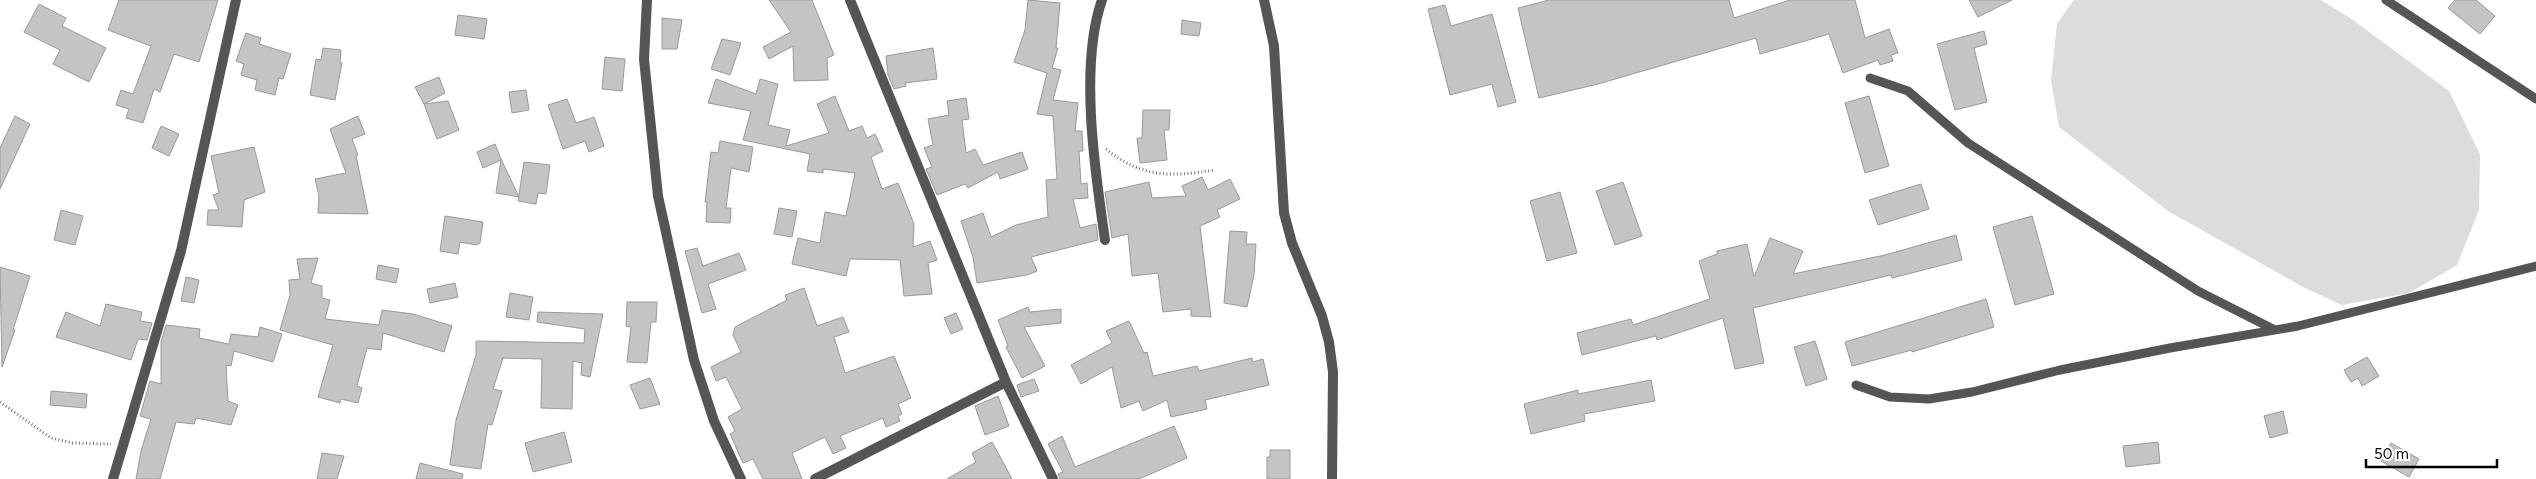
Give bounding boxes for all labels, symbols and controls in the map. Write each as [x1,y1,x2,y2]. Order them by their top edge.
scale bar [2366,436,2497,468]
text: 50 m [2374,445,2409,463]

